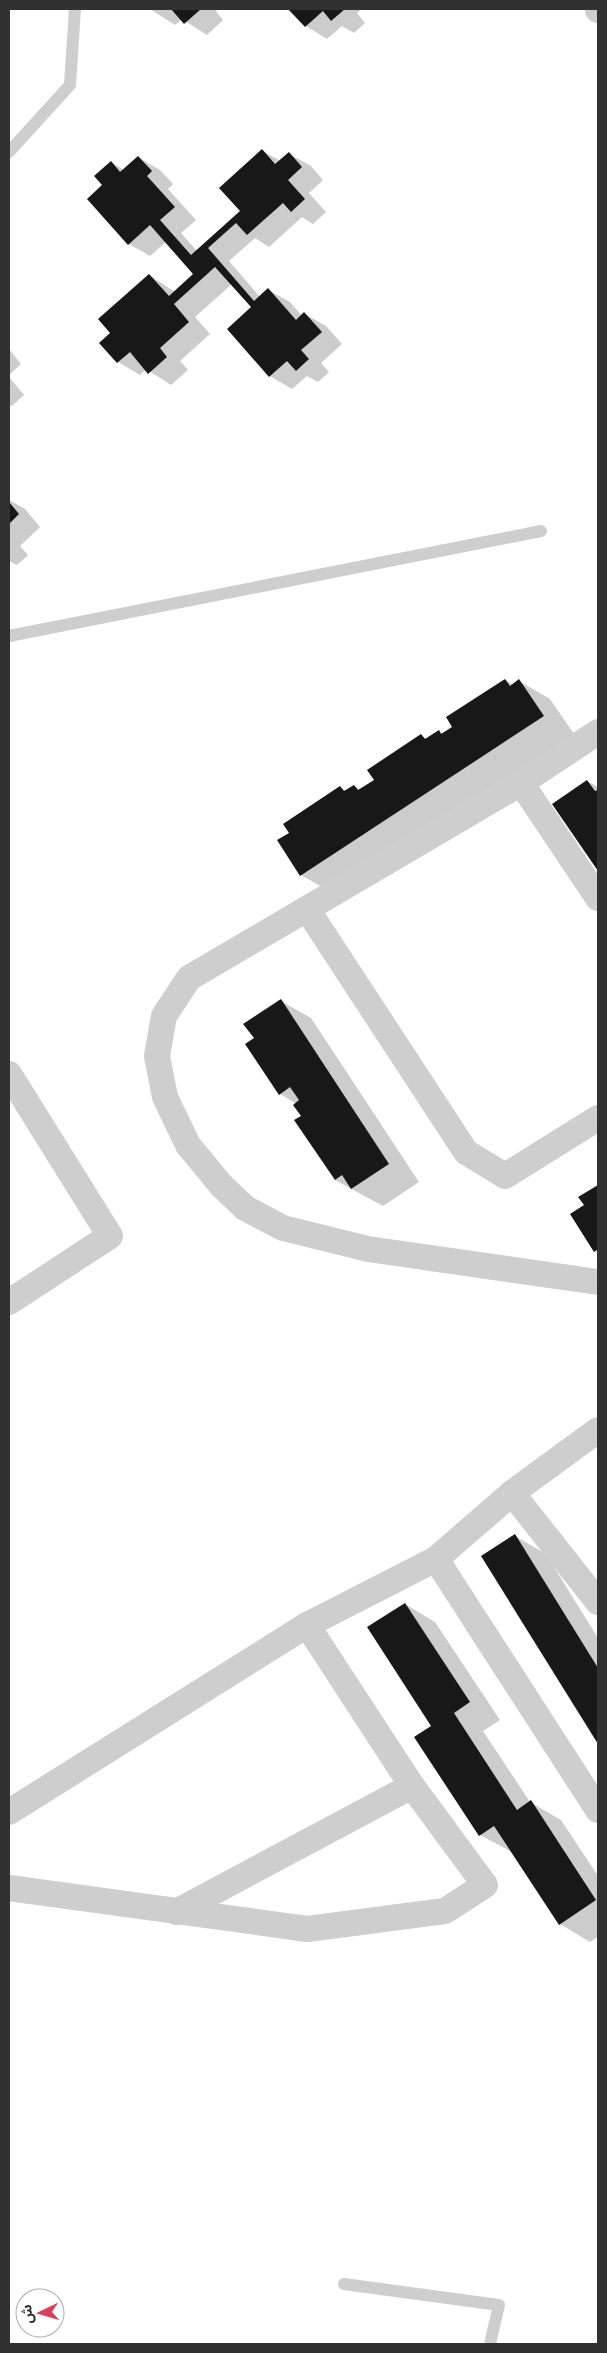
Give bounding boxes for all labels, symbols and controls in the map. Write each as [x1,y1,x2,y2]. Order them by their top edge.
north arrow [15,2288,65,2338]
text: ش [18,2304,37,2324]

